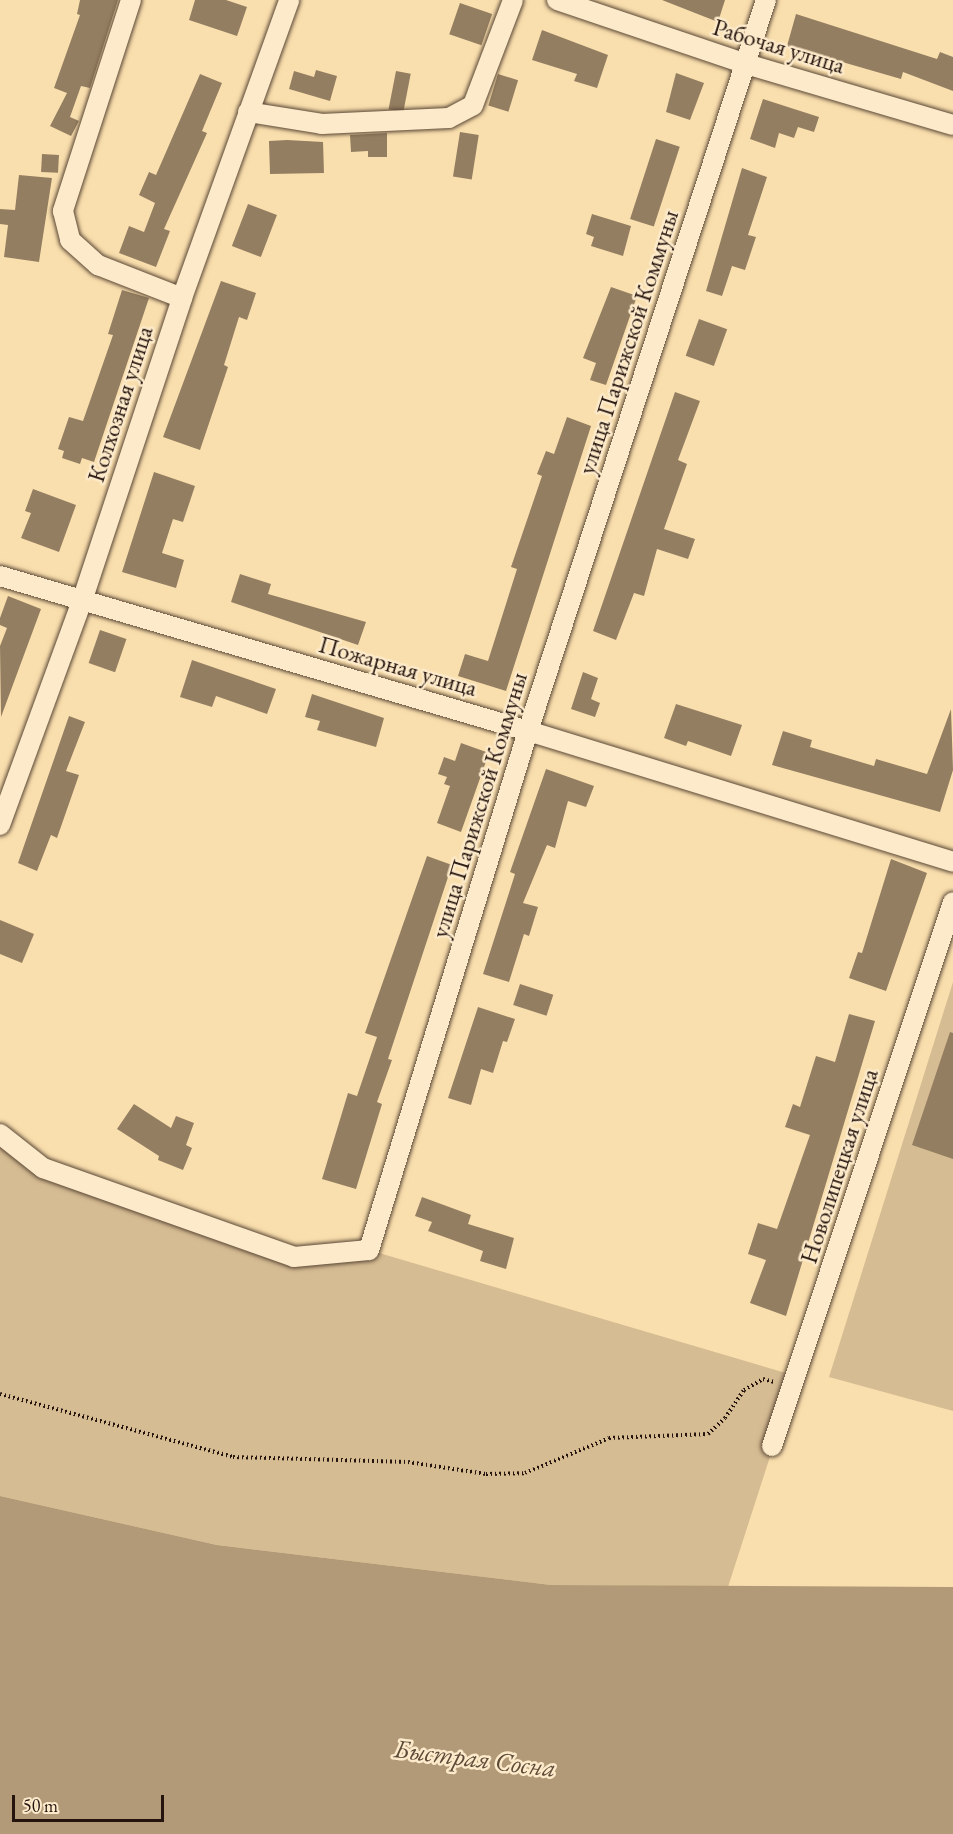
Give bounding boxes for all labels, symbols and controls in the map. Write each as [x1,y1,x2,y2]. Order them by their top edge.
street label: Рабочая улица [710,12,848,80]
street label: улица Парижской Коммуны [572,206,684,478]
street label: Колхозная улица [81,322,159,486]
street label: Пожарная улица [316,630,480,702]
street label: улица Парижской Коммуны [425,669,533,941]
street label: Новолипецкая улица [794,1065,884,1267]
water label: Быстрая Сосна [392,1734,558,1784]
scale bar [15,1783,166,1821]
text: 50 m [23,1794,58,1817]

